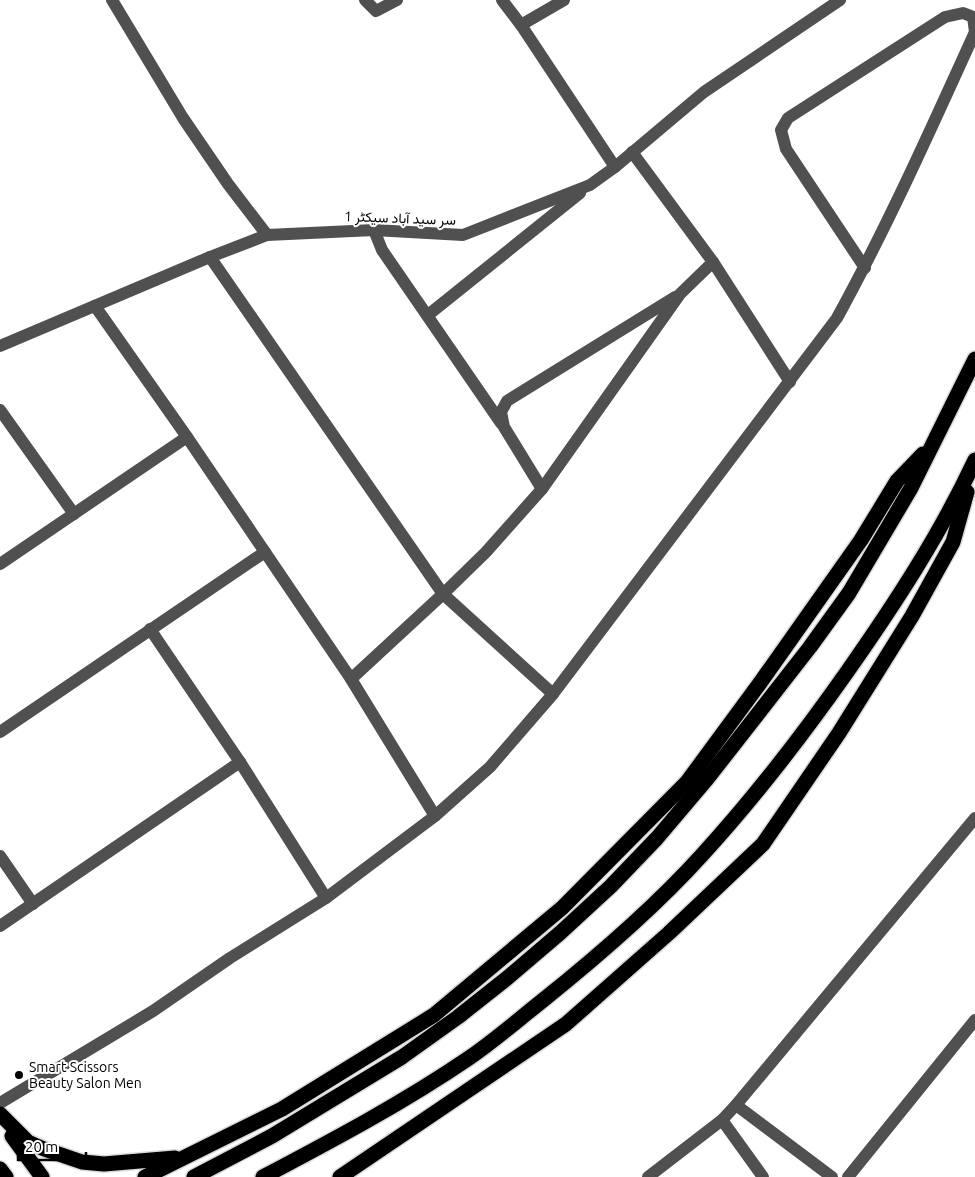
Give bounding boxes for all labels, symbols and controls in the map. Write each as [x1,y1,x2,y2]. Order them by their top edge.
street label: سر سید آباد سیکٹر 1 [344,208,456,229]
place label: Smart Scissors Beauty Salon Men [29,1059,142,1091]
marker: Smart Scissors Beauty Salon Men [13,1069,25,1081]
scale bar [18,1130,85,1162]
text: 20 m [25,1138,58,1155]

